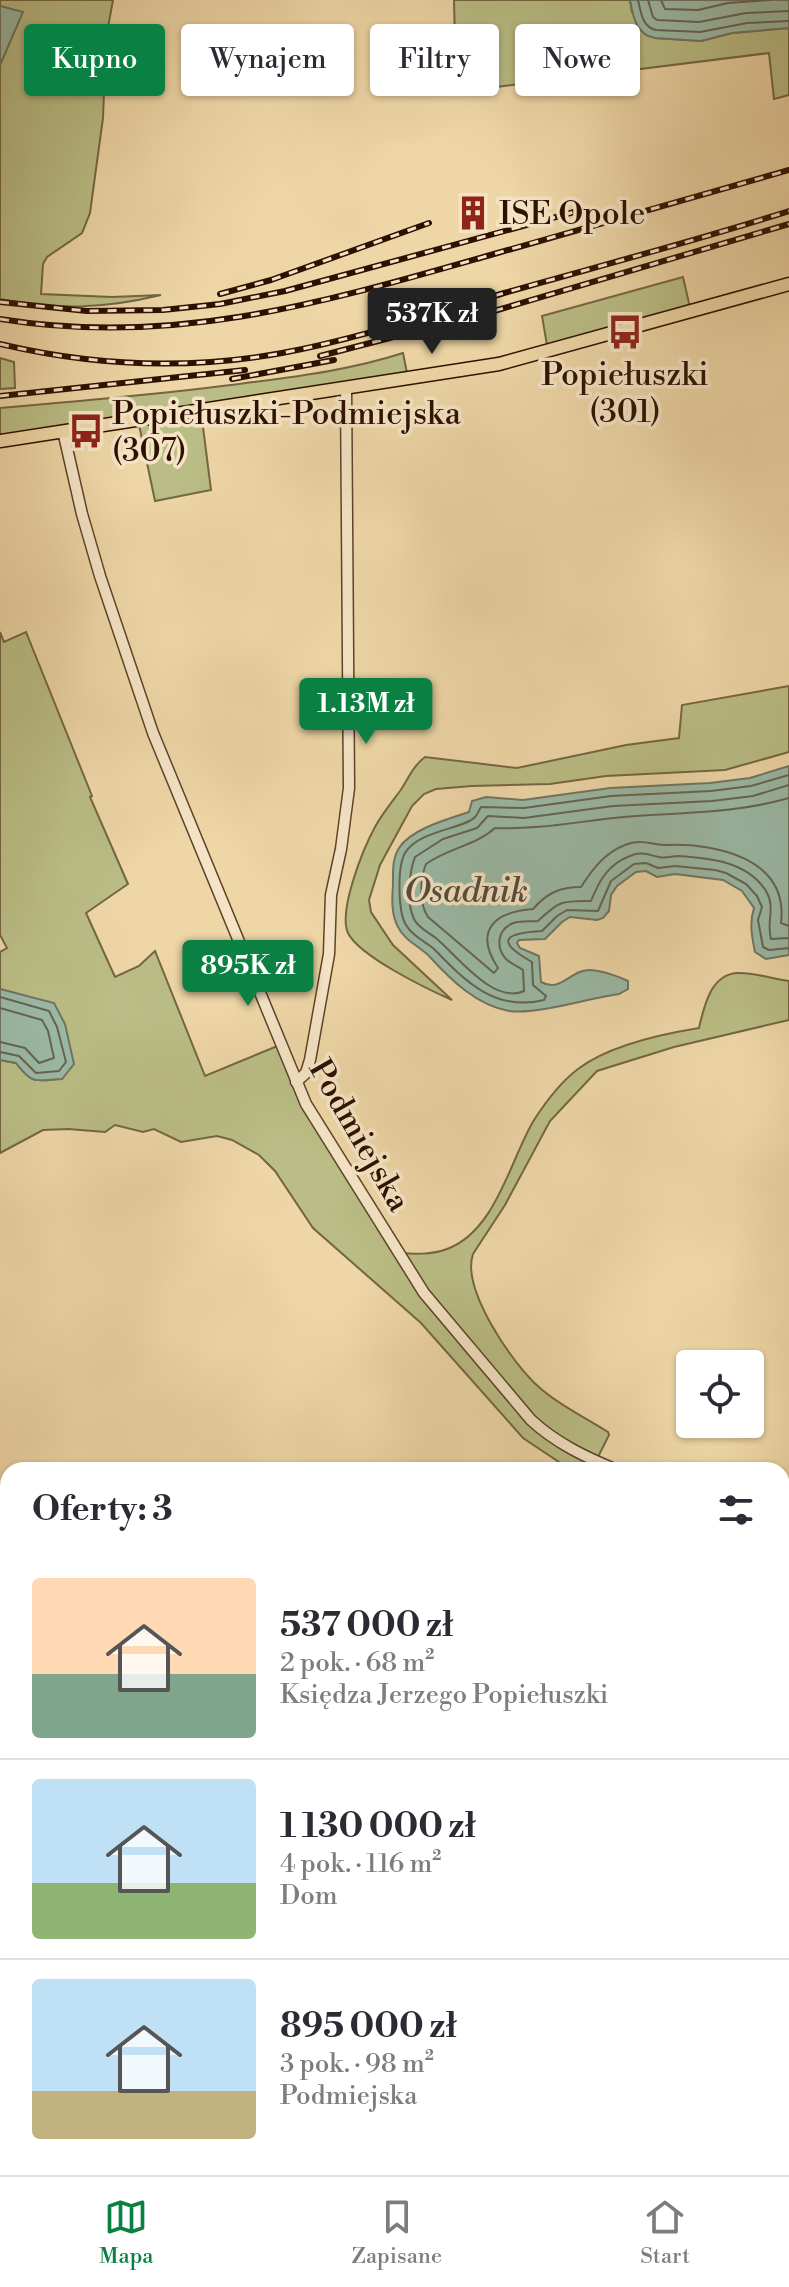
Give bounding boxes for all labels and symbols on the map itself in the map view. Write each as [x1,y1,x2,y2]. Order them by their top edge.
building icon: ISE Opole [454,194,492,232]
place label: ISE Opole [499,194,645,234]
pin: 537K zł [358,288,506,356]
bus stop icon: Popiełuszki (301) [606,313,644,351]
place label: Popiełuszki (301) [541,355,709,432]
place label: Popiełuszki-Podmiejska (307) [112,394,462,471]
bus stop icon: Popiełuszki-Podmiejska (307) [67,412,105,450]
pin: 1.13M zł [283,678,449,746]
water label: Osadnik [404,871,528,913]
pin: 895K zł [174,940,322,1008]
street label: Podmiejska [300,1052,419,1219]

